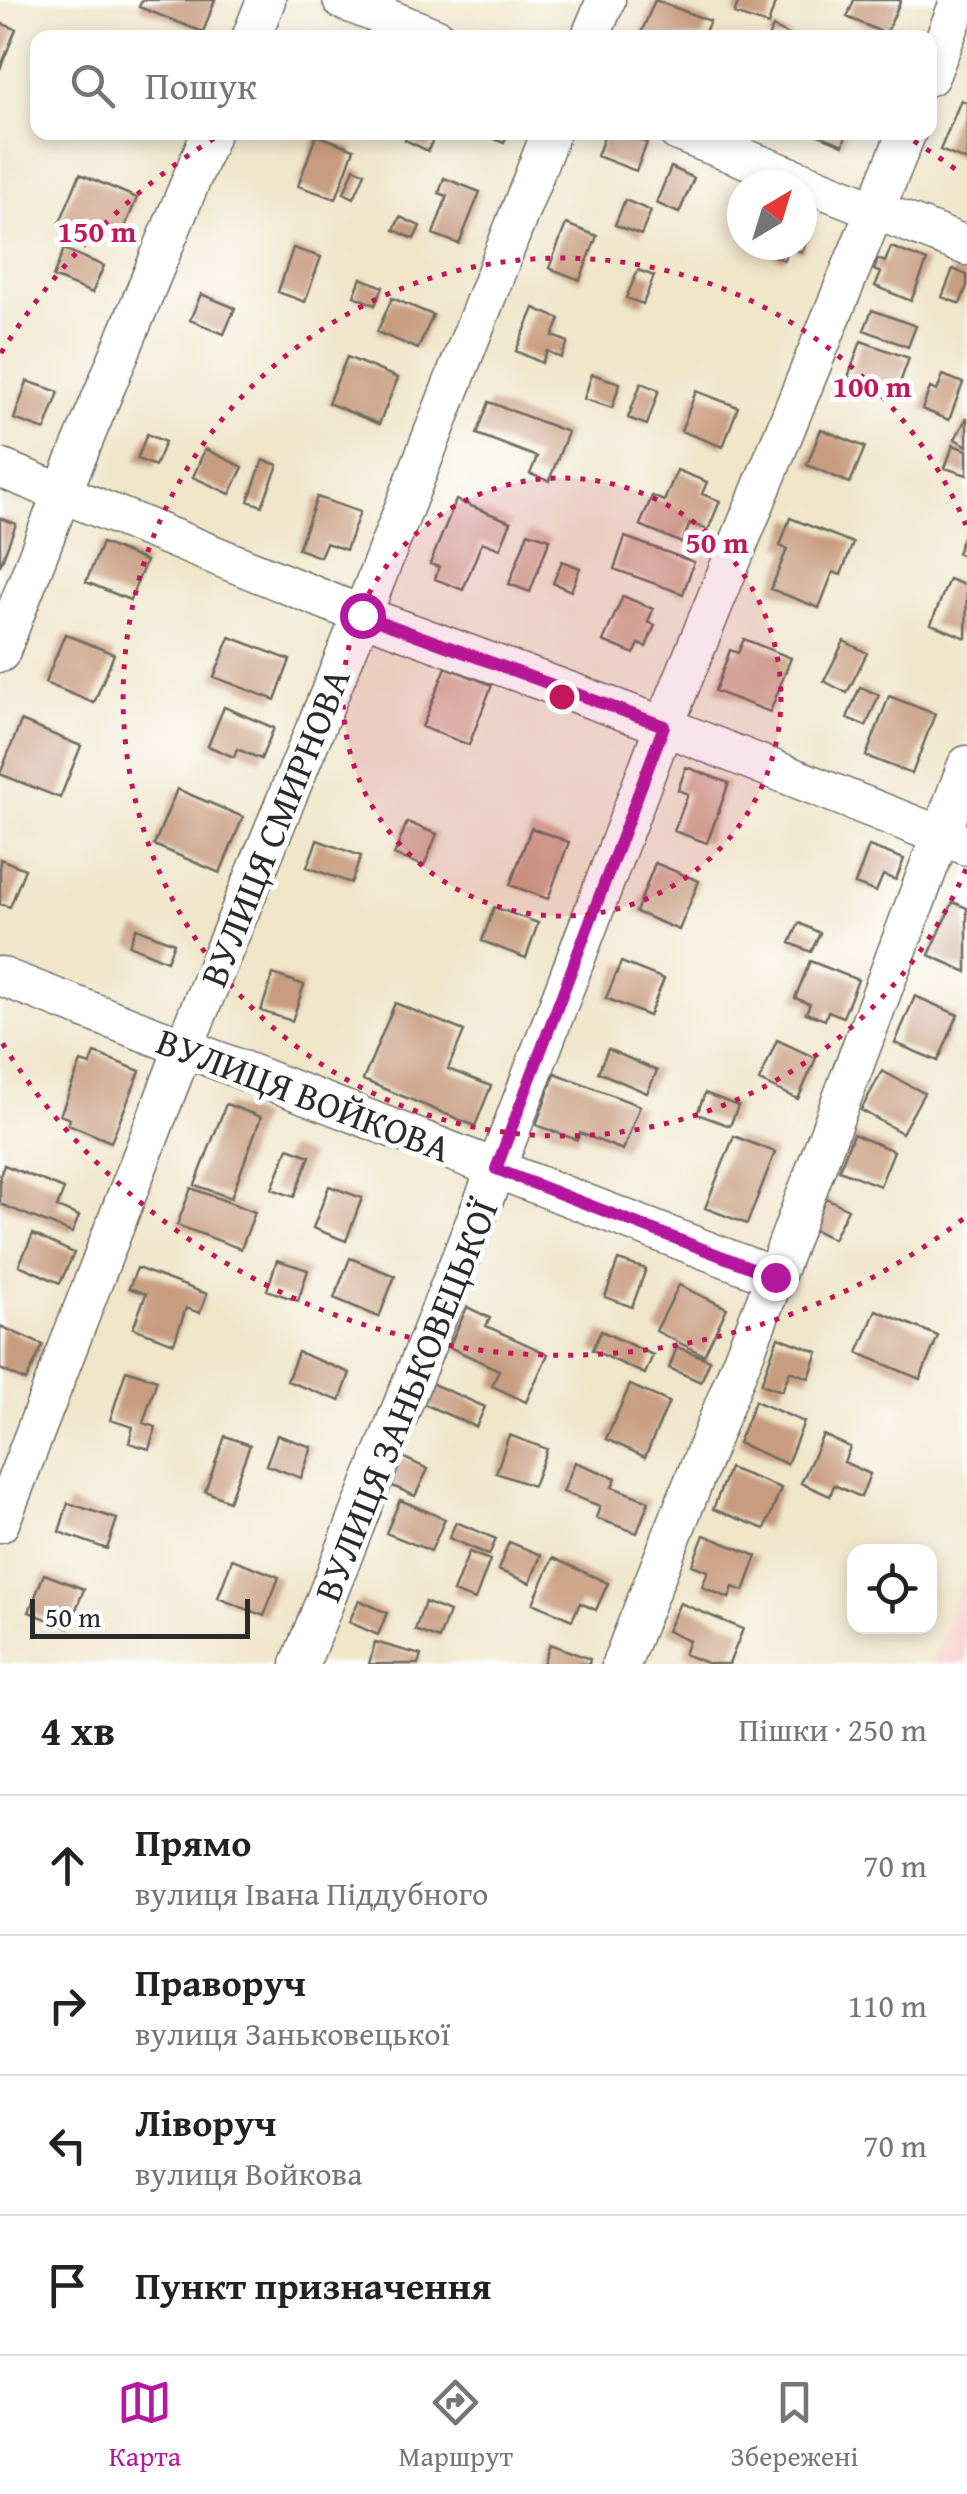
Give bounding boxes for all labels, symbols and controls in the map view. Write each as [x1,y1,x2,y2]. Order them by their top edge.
search box [30,30,937,140]
text: Пошук [145,57,257,113]
icon: search [65,58,120,113]
north arrow [727,170,817,260]
text: 150 m [58,209,137,253]
text: 100 m [833,364,912,408]
text: 50 m [685,520,749,564]
route start [340,593,386,639]
street label: ВУЛИЦЯ СМИРНОВА [185,659,363,995]
centre of rings [544,679,580,715]
street label: ВУЛИЦЯ ВОЙКОВА [149,1012,459,1176]
street label: ВУЛИЦЯ ЗАНЬКОВЕЦЬКОЇ [299,1190,512,1610]
route end [753,1255,799,1301]
map controls [847,1544,937,1634]
button: locate [847,1544,937,1634]
scale bar [30,1594,250,1638]
text: 50 m [45,1596,101,1637]
text: 4 хв [40,1699,115,1760]
text: Пішки · 250 m [739,1706,927,1753]
text: Прямо [135,1814,251,1870]
icon: ahead [40,1838,95,1893]
text: 70 m [863,1842,927,1889]
text: вулиця Івана Піддубного [135,1870,488,1917]
text: Праворуч [135,1954,306,2010]
icon: right [40,1978,95,2033]
text: 110 m [848,1982,927,2029]
text: вулиця Заньковецької [135,2010,450,2057]
text: Ліворуч [135,2094,276,2150]
icon: left [40,2118,95,2173]
text: 70 m [863,2122,927,2169]
text: вулиця Войкова [135,2150,362,2197]
text: Пункт призначення [135,2257,491,2313]
icon: arrive [40,2258,95,2313]
tab: Карта [109,2375,181,2476]
tab: Маршрут [398,2375,513,2476]
tab: Збережені [730,2375,858,2476]

